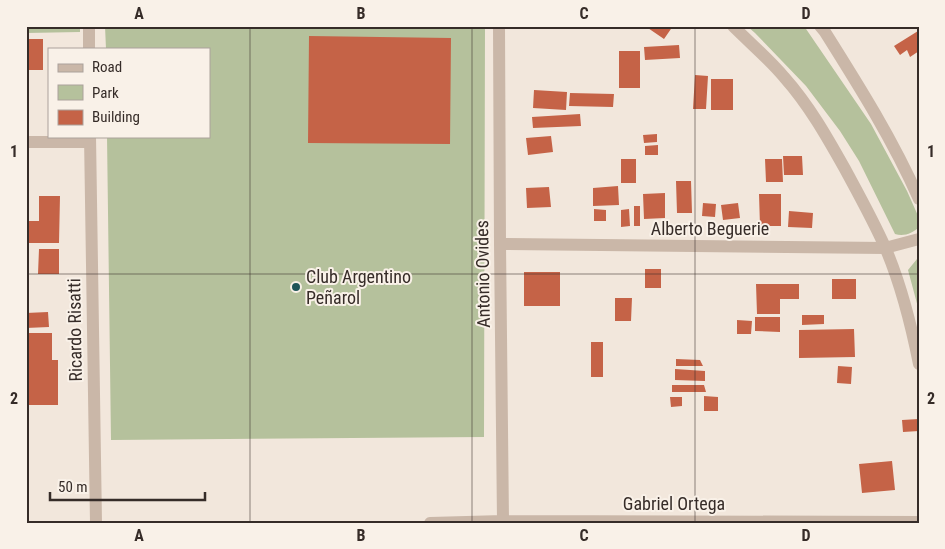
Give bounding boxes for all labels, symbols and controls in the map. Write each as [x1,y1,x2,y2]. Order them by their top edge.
text: A [134,4,144,23]
text: B [357,4,366,23]
text: C [579,4,589,23]
text: D [801,4,811,23]
legend [48,48,210,138]
text: Road [92,58,122,76]
text: Park [92,84,119,102]
text: Building [92,108,140,126]
text: 1 [10,142,18,161]
text: 1 [927,142,935,161]
street label: Alberto Beguerie [651,218,769,239]
street label: Antonio Ovides [471,220,494,328]
place label: Club Argentino Peñarol [306,266,411,308]
street label: Ricardo Risatti [63,278,86,382]
marker: Club Argentino Peñarol [290,281,302,293]
text: 2 [10,389,18,408]
text: 2 [927,389,935,408]
scale bar [50,469,205,501]
text: 50 m [58,478,88,496]
street label: Gabriel Ortega [623,493,725,514]
text: A [134,526,144,545]
text: B [357,526,366,545]
text: C [579,526,589,545]
text: D [801,526,811,545]

